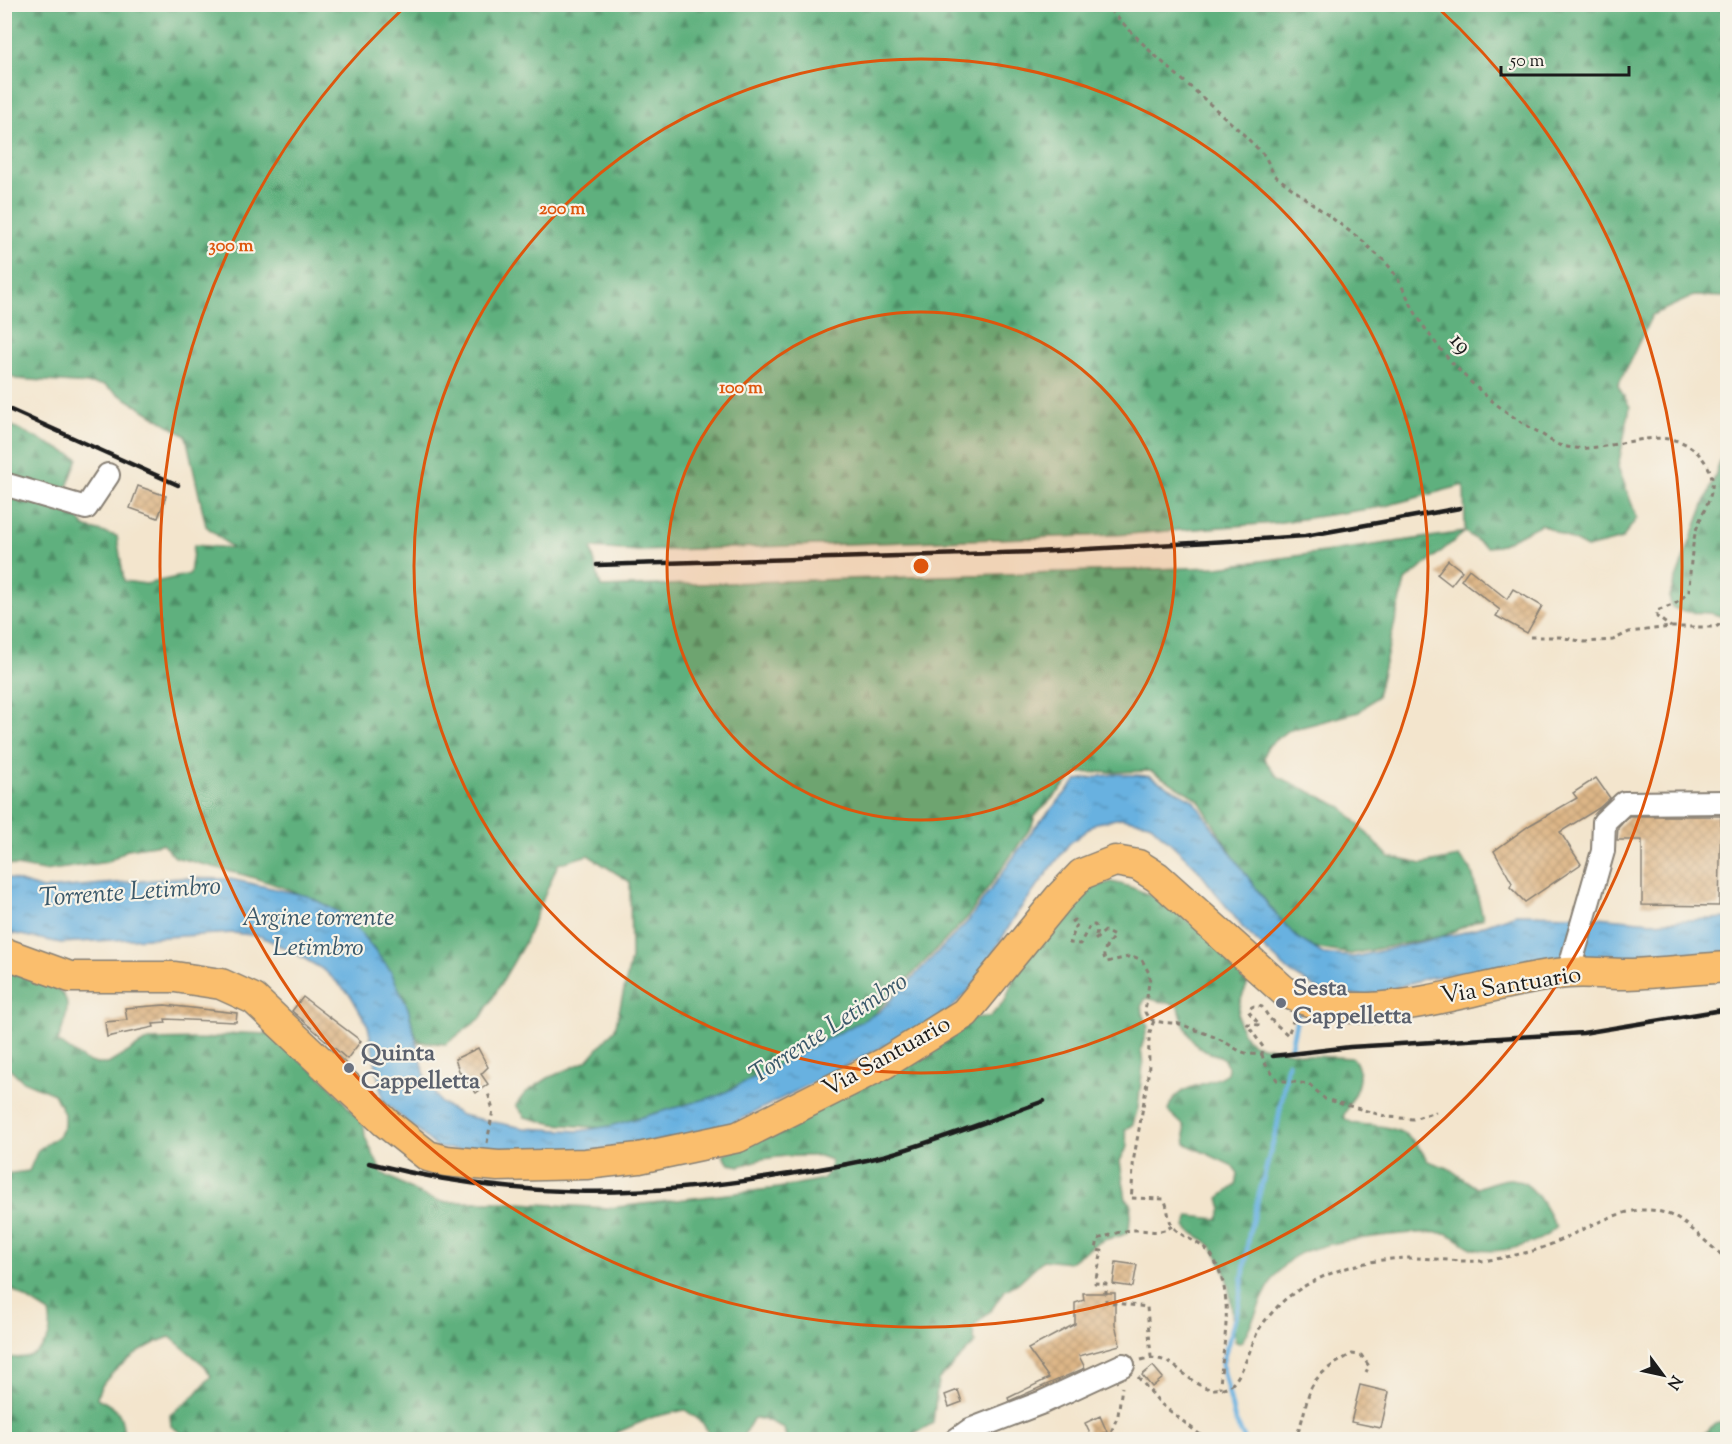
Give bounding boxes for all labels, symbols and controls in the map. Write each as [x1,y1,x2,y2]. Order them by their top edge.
scale bar [1501,39,1628,77]
text: 50 m [1509,49,1545,75]
text: 200 m [539,197,585,223]
text: 300 m [209,234,254,260]
street label: 19 [1441,325,1479,363]
text: 100 m [719,376,763,402]
centre of rings [911,556,931,576]
water label: Torrente Letimbro [38,868,222,918]
water label: Argine torrente Letimbro [242,900,394,967]
street label: Via Santuario [1438,958,1584,1014]
water label: Torrente Letimbro [743,964,915,1094]
place label: Sesta Cappelletta [1293,972,1413,1034]
marker: Sesta Cappelletta [1274,996,1288,1010]
street label: Via Santuario [817,1008,957,1106]
place label: Quinta Cappelletta [361,1037,481,1099]
marker: Quinta Cappelletta [342,1061,356,1075]
north arrow [1633,1345,1693,1405]
text: N [1660,1370,1687,1394]

